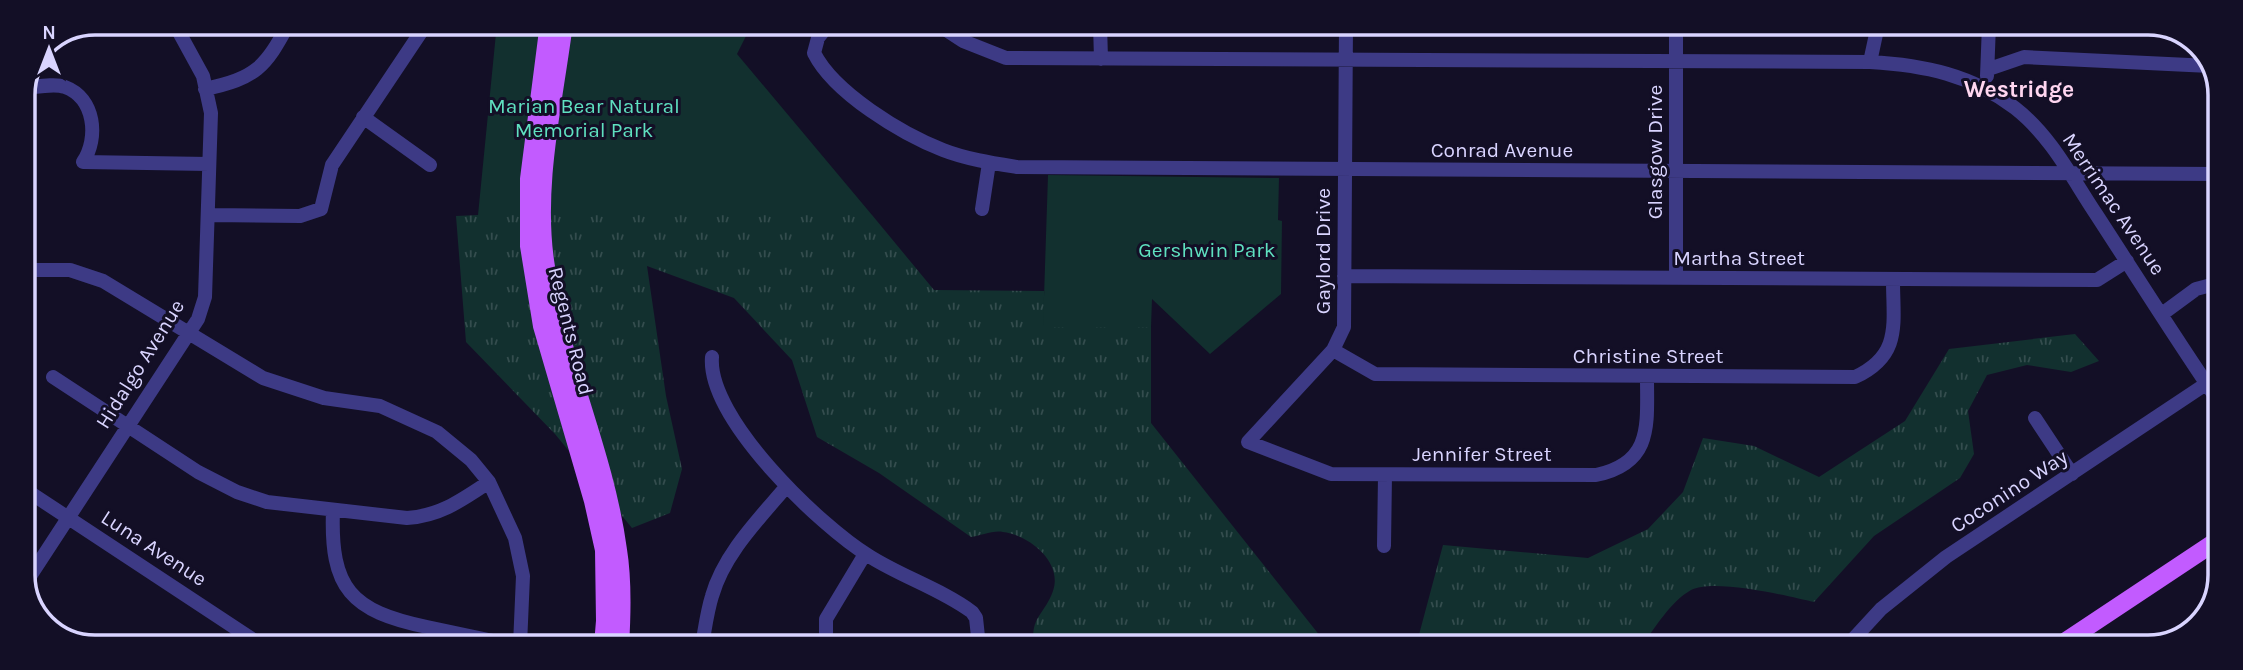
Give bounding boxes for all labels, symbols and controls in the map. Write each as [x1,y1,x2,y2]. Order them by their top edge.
north arrow [14,14,84,84]
text: N [42,22,56,44]
district label: Westridge [1964,76,2074,103]
street label: Glasgow Drive [1643,85,1667,219]
park label: Marian Bear Natural Memorial Park [488,94,680,142]
street label: Merrimac Avenue [2058,128,2170,280]
street label: Conrad Avenue [1431,138,1573,162]
street label: Gaylord Drive [1311,188,1335,314]
park label: Gershwin Park [1138,238,1276,262]
street label: Martha Street [1673,246,1805,270]
street label: Regents Road [543,264,599,398]
street label: Hidalgo Avenue [91,295,189,433]
street label: Christine Street [1573,344,1723,368]
street label: Jennifer Street [1412,442,1552,466]
street label: Coconino Way [1946,444,2072,538]
street label: Luna Avenue [97,505,211,591]

